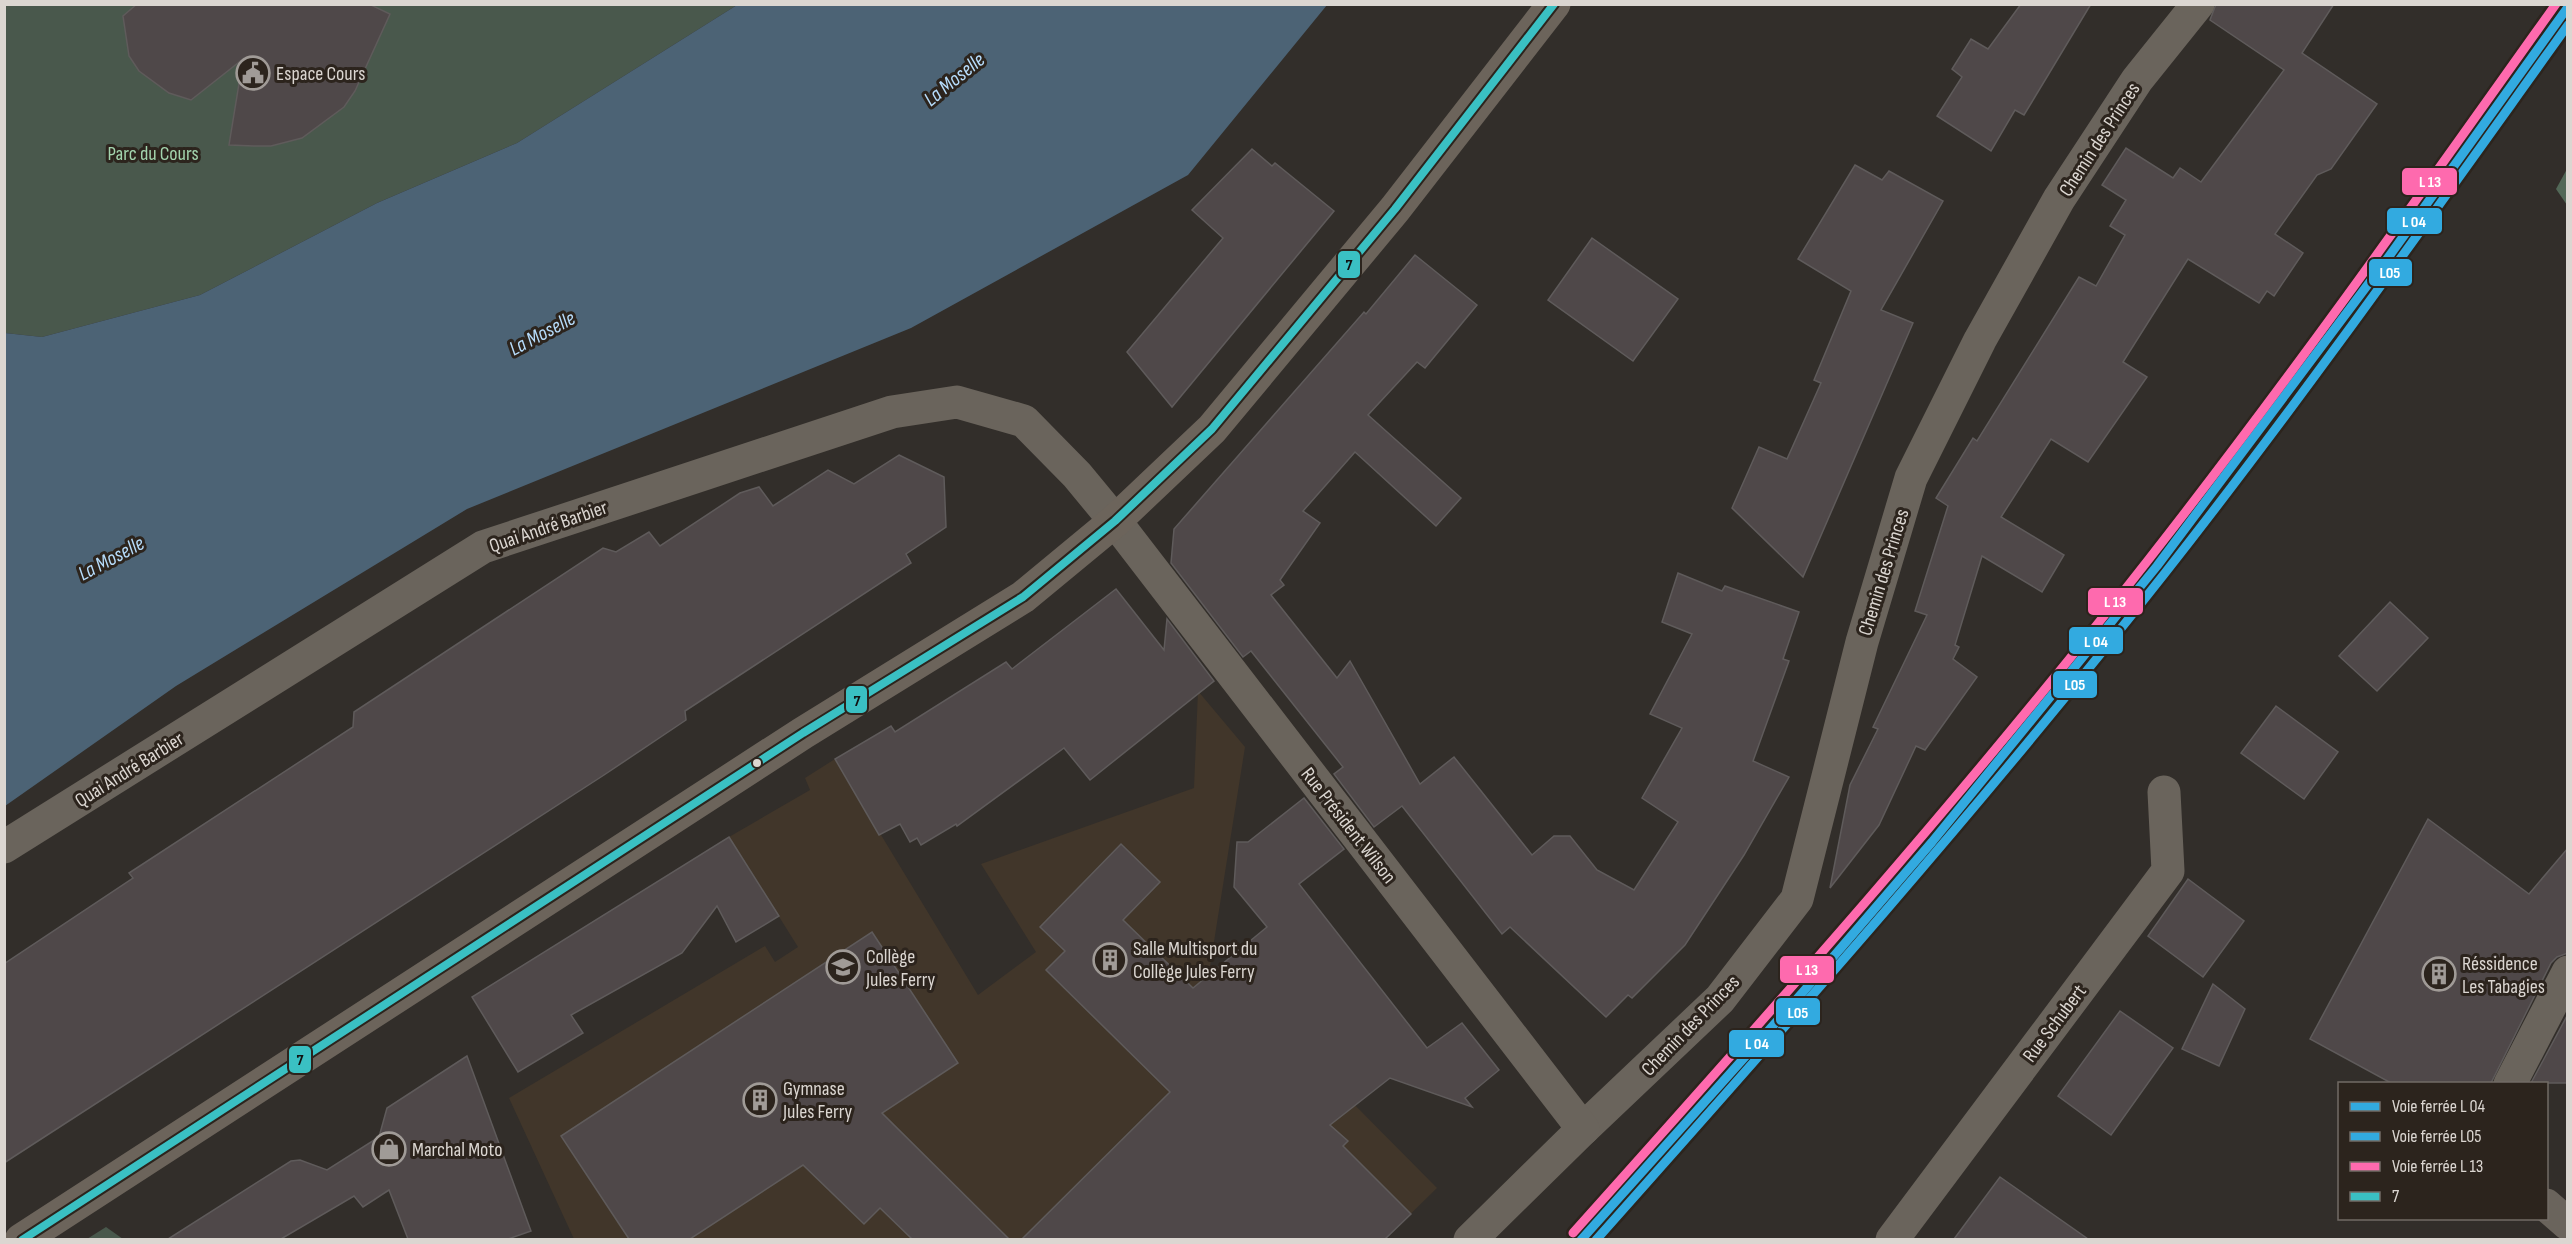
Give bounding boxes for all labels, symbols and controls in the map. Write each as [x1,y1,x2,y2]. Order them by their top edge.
water label: La Moselle [919,47,990,112]
public building icon: Espace Cours [235,55,271,91]
place label: Espace Cours [276,62,365,86]
street label: Chemin des Princes [2054,78,2146,201]
park label: Parc du Cours [107,142,199,166]
line badge: L 13 [2401,167,2458,196]
text: L 13 [2419,173,2441,192]
line badge: L 04 [2386,207,2443,235]
text: L 04 [2402,213,2426,232]
line badge: 7 [1337,250,1361,279]
text: 7 [1346,256,1353,275]
line badge: L05 [2368,258,2413,287]
text: L05 [2380,264,2400,283]
water label: La Moselle [505,306,580,361]
street label: Quai André Barbier [486,495,611,558]
street label: Chemin des Princes [1853,506,1915,638]
water label: La Moselle [74,531,149,586]
line badge: L 13 [2087,587,2144,616]
text: L 13 [2104,593,2126,612]
line badge: L 04 [2068,626,2124,655]
text: L 04 [2084,633,2108,652]
line badge: L05 [2052,670,2098,699]
text: L05 [2065,676,2085,695]
line badge: 7 [845,685,868,714]
text: 7 [854,692,861,711]
street label: Quai André Barbier [71,727,188,813]
unlabelled marker [751,757,763,769]
street label: Rue Président Wilson [1296,763,1401,888]
place label: Salle Multisport du Collège Jules Ferry [1133,937,1257,984]
building icon: Salle Multisport du Collège Jules Ferry [1092,942,1128,978]
place label: Collège Jules Ferry [865,945,936,992]
school or university icon: Collège Jules Ferry [825,949,861,985]
place label: Réssidence Les Tabagies [2462,952,2545,999]
line badge: L 13 [1779,955,1835,984]
building icon: Réssidence Les Tabagies [2421,956,2457,992]
text: L 13 [1796,961,1818,980]
street label: Chemin des Princes [1637,970,1745,1081]
street label: Rue Schubert [2018,980,2092,1067]
line badge: L05 [1775,997,1821,1026]
text: L05 [1788,1004,1808,1023]
line badge: L 04 [1728,1029,1785,1058]
text: L 04 [1745,1035,1769,1054]
line badge: 7 [288,1045,312,1074]
text: 7 [297,1051,304,1070]
place label: Gymnase Jules Ferry [782,1077,853,1124]
building icon: Gymnase Jules Ferry [742,1082,778,1118]
legend [2338,1082,2548,1220]
text: Voie ferrée L 04 [2392,1096,2485,1117]
text: Voie ferrée L05 [2392,1126,2482,1147]
shop icon: Marchal Moto [371,1131,407,1167]
place label: Marchal Moto [412,1138,503,1162]
text: Voie ferrée L 13 [2392,1156,2483,1177]
text: 7 [2392,1186,2400,1207]

